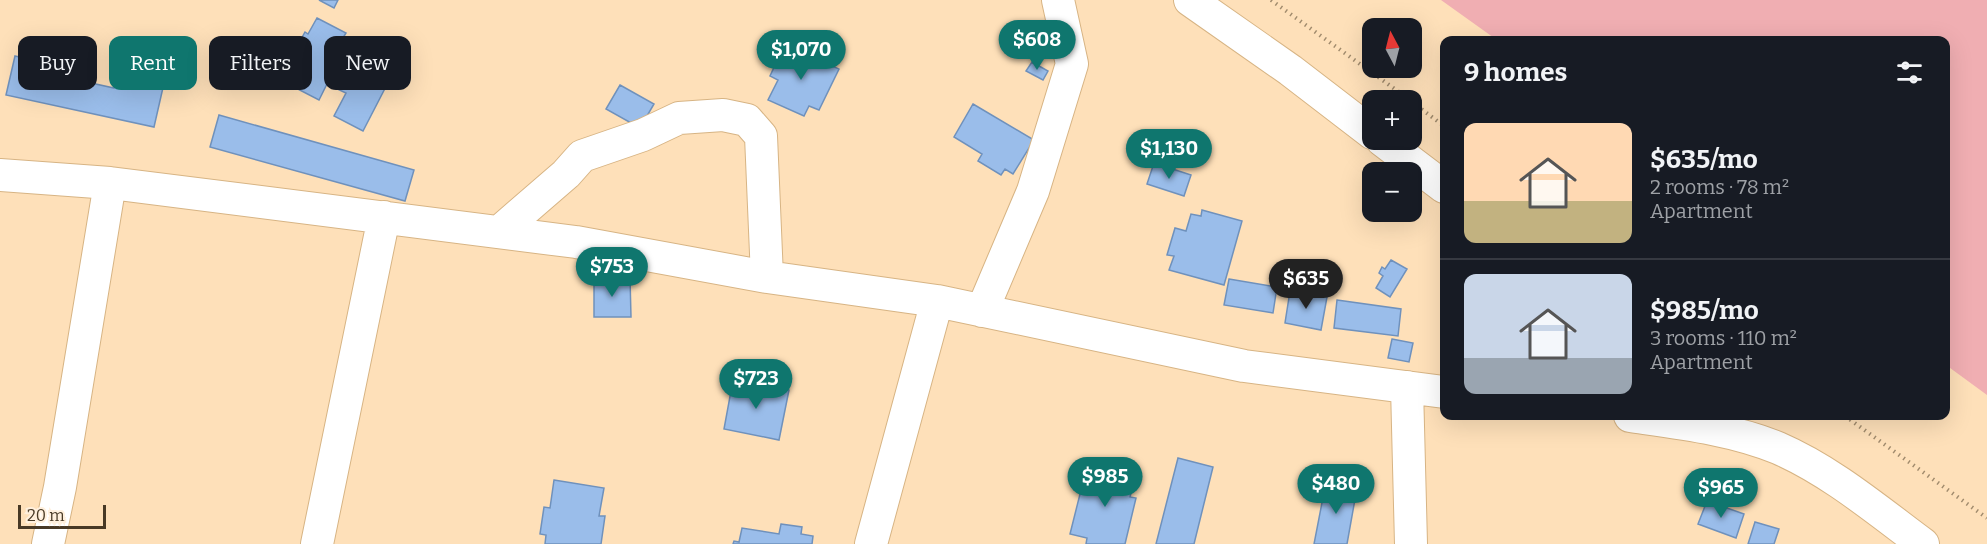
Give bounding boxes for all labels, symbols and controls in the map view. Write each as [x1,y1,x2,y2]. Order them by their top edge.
north arrow [1362,18,1422,78]
map controls [1362,18,1422,222]
pin: $608 [1001,20,1073,71]
text: $608 [1013,27,1061,51]
pin: $1,070 [752,30,850,81]
chip: Buy [18,36,97,90]
chip: Rent [109,36,197,90]
chip: Filters [209,36,312,90]
chip: New [324,36,411,90]
text: $1,070 [771,37,831,61]
icon: filters [1893,56,1926,89]
text: 9 homes [1464,57,1567,88]
button: + [1362,90,1422,150]
pin: $1,130 [1120,129,1218,180]
text: $1,130 [1140,136,1198,160]
text: $635/mo [1650,144,1758,175]
icon: home [1512,147,1584,219]
button: − [1362,162,1422,222]
text: 2 rooms · 78 m² [1650,175,1789,199]
text: Apartment [1650,199,1753,223]
pin: $753 [576,247,648,298]
text: $753 [590,254,634,278]
pin: $635 [1270,259,1342,310]
text: $635 [1283,266,1329,290]
text: $985/mo [1650,295,1759,326]
icon: home [1512,298,1584,370]
text: 3 rooms · 110 m² [1650,326,1797,350]
text: Apartment [1650,350,1753,374]
pin: $723 [720,359,792,410]
text: $723 [733,366,779,390]
pin: $985 [1069,457,1141,508]
text: $985 [1082,464,1128,488]
pin: $480 [1300,464,1372,515]
pin: $965 [1685,468,1757,519]
text: $480 [1311,471,1361,495]
text: $965 [1698,475,1744,499]
scale bar [18,502,106,530]
text: 20 m [27,506,64,525]

